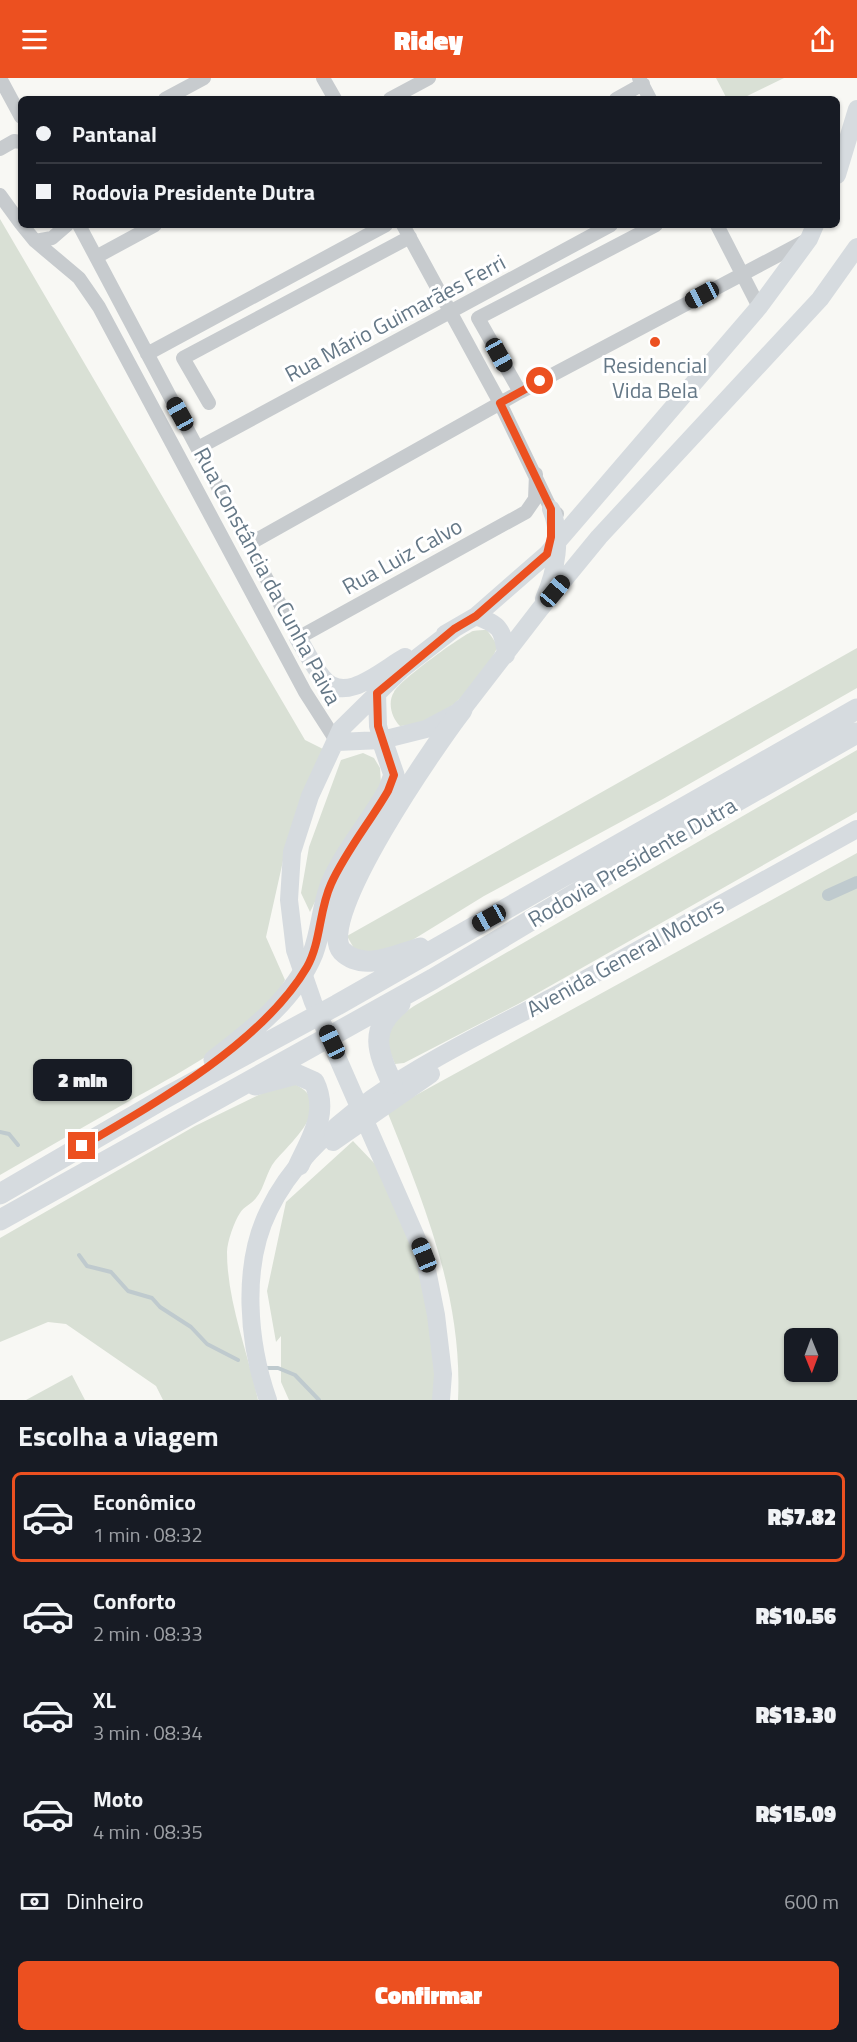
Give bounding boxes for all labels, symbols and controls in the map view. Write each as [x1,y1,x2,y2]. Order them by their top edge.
text: Ridey [394,19,463,60]
icon: menu [18,23,51,56]
icon: share [806,23,839,56]
text: Pantanal [72,117,157,151]
text: Rodovia Presidente Dutra [72,175,315,209]
street label: Rua Mário Guimarães Ferri [278,245,512,391]
car [682,279,722,311]
car [482,335,516,375]
marker: Residencial Vida Bela [648,335,662,349]
place label: Residencial Vida Bela [603,348,707,407]
route start [526,367,553,394]
car [163,394,197,434]
street label: Rua Constância da Cunha Paiva [185,441,351,711]
street label: Rua Luiz Calvo [336,509,468,603]
car [537,571,573,611]
street label: Rodovia Presidente Dutra [521,788,743,936]
street label: Avenida General Motors [520,888,730,1026]
car [469,901,509,935]
car [316,1022,348,1062]
callout: 2 min [32,1059,132,1101]
text: 2 min [58,1064,107,1095]
route end [68,1132,95,1159]
car [409,1235,439,1275]
north arrow [784,1328,838,1382]
map controls [784,1328,838,1382]
text: Escolha a viagem [18,1415,219,1456]
text: Econômico [93,1485,196,1519]
icon: car [21,1490,75,1544]
text: R$7.82 [768,1500,836,1534]
text: 1 min · 08:32 [93,1519,203,1550]
text: Conforto [93,1584,176,1618]
icon: car [21,1589,75,1643]
text: R$10.56 [756,1599,836,1633]
text: 2 min · 08:33 [93,1618,203,1649]
text: XL [93,1683,116,1717]
icon: car [21,1688,75,1742]
text: R$13.30 [756,1698,836,1732]
text: 3 min · 08:34 [93,1717,203,1748]
text: Moto [93,1782,143,1816]
icon: car [21,1787,75,1841]
text: R$15.09 [756,1797,836,1831]
text: 4 min · 08:35 [93,1816,203,1847]
text: Dinheiro [66,1884,144,1918]
icon: cash [18,1885,51,1918]
text: 600 m [784,1886,839,1917]
button: Confirmar [18,1961,839,2030]

